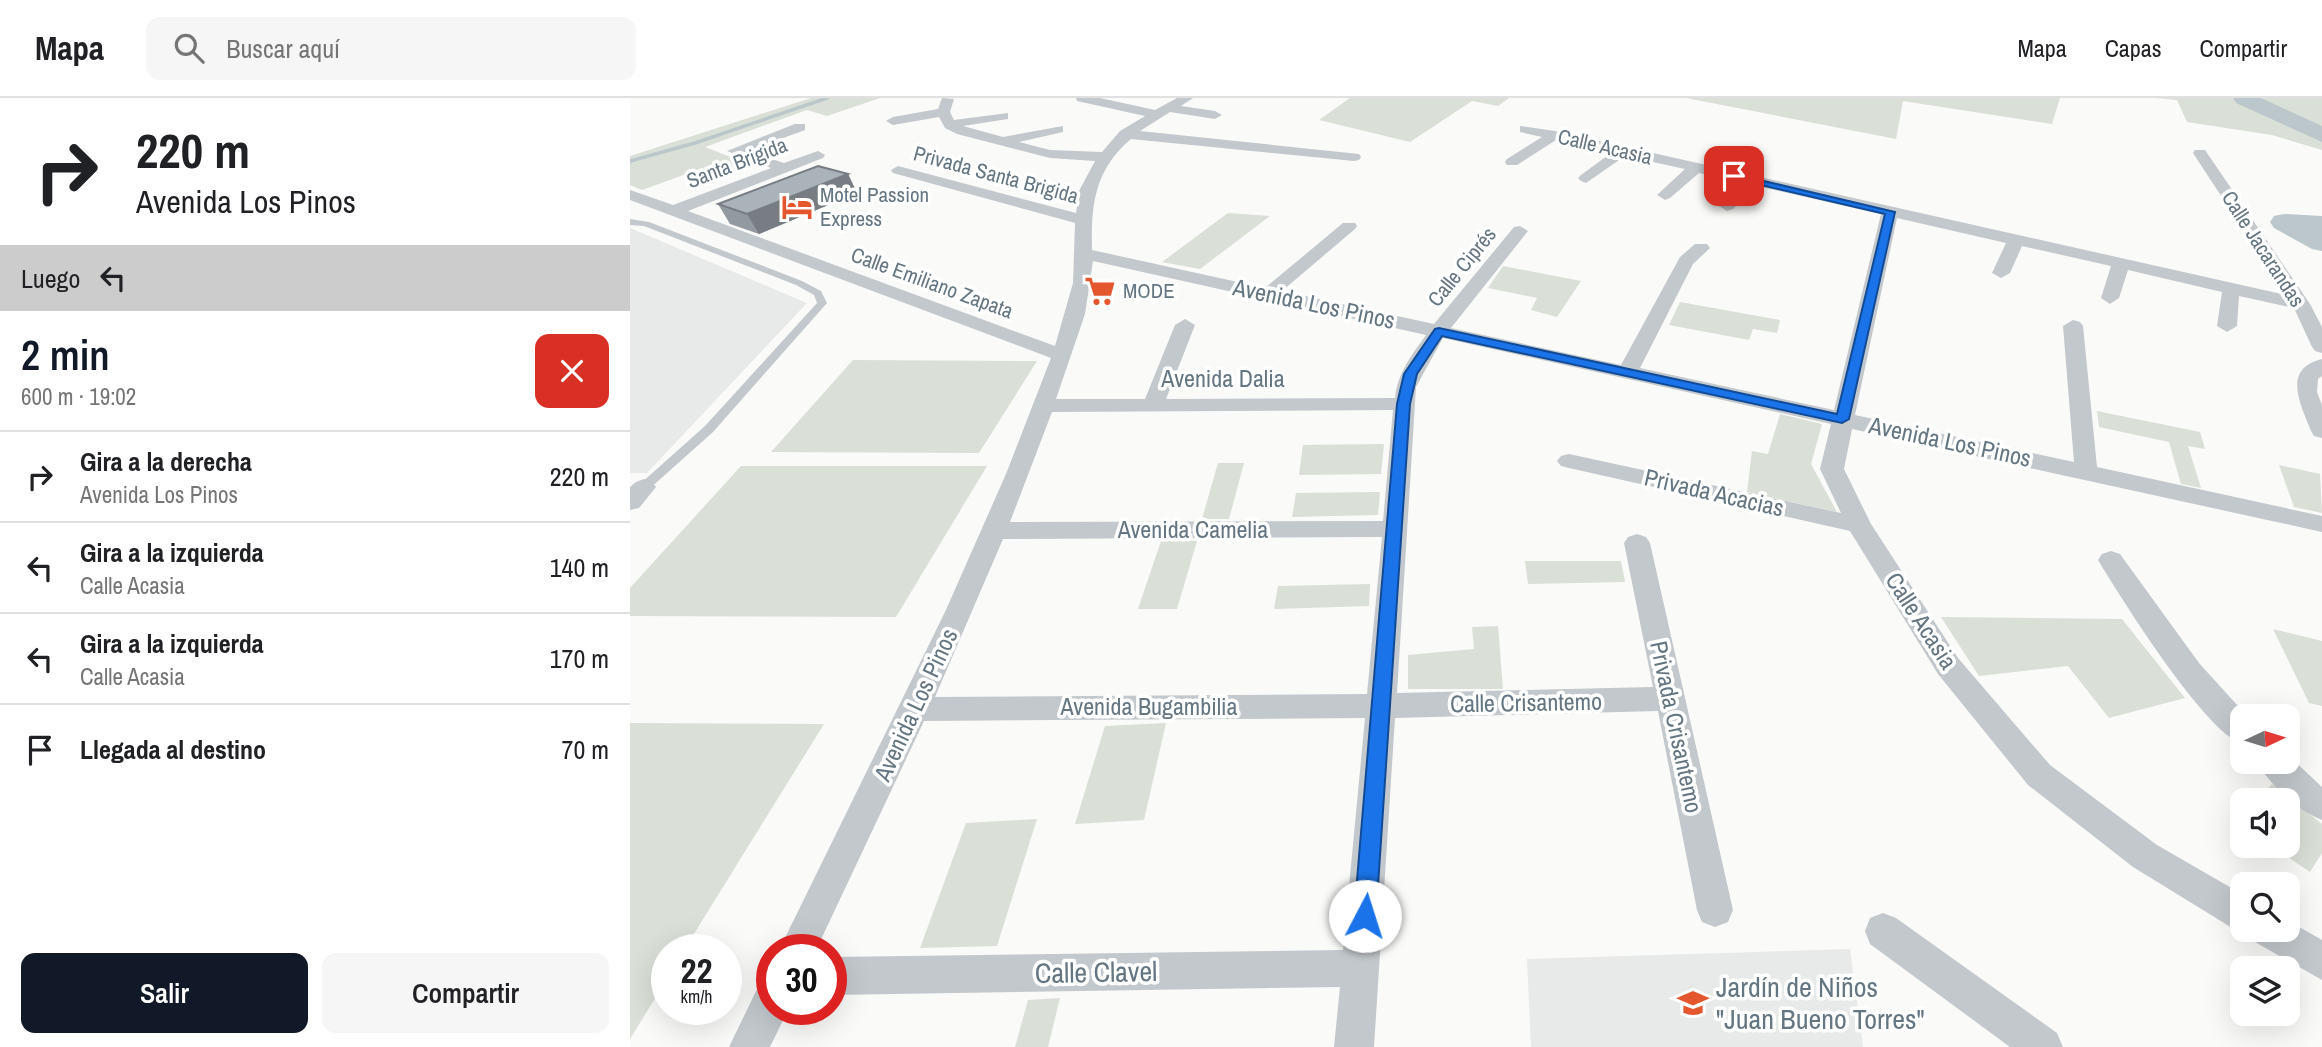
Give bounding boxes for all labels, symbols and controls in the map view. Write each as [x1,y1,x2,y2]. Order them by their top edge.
search box [146,17,636,80]
text: Mapa [35,26,104,70]
icon: search [170,29,208,67]
text: Buscar aquí [226,31,340,66]
text: Mapa [2017,32,2067,64]
text: Capas [2105,32,2162,64]
text: Compartir [2200,32,2287,64]
text: 220 m [136,117,250,183]
street label: Calle Acasia [1555,122,1655,172]
icon: right [21,126,112,217]
street label: Santa Brigida [682,130,792,195]
street label: Privada Santa Brigida [911,139,1082,211]
pin [1704,146,1764,206]
icon: arrive [1715,157,1753,195]
text: Avenida Los Pinos [136,180,356,223]
place label: Motel Passion Express [820,180,929,233]
street label: Calle Jacarandas [2215,185,2312,312]
hotel icon: Motel Passion Express [780,190,814,224]
street label: Calle Ciprés [1421,221,1503,313]
street label: Calle Emiliano Zapata [847,240,1018,325]
icon: left [94,259,132,297]
text: Luego [21,261,80,296]
street label: Avenida Los Pinos [1229,270,1398,336]
supermarket icon: MODE [1083,274,1117,308]
place label: MODE [1123,276,1175,305]
text: 2 min [21,327,110,383]
button: close [535,334,609,408]
street label: Avenida Dalia [1160,362,1285,394]
text: 600 m · 19:02 [21,381,136,412]
street label: Avenida Los Pinos [1865,408,2034,474]
text: Gira a la derecha [80,444,252,479]
icon: right [21,458,59,496]
text: 220 m [550,459,609,494]
street label: Privada Acacias [1641,460,1787,524]
text: Avenida Los Pinos [80,479,238,510]
street label: Avenida Camelia [1117,513,1268,545]
text: Gira a la izquierda [80,535,264,570]
icon: left [21,549,59,587]
text: 140 m [550,550,609,585]
street label: Calle Acasia [1879,566,1965,675]
text: Calle Acasia [80,570,185,601]
street label: Avenida Los Pinos [865,623,964,787]
text: Gira a la izquierda [80,626,264,661]
street label: Privada Crisantemo [1643,638,1711,816]
icon: left [21,640,59,678]
text: 170 m [550,641,609,676]
text: Calle Acasia [80,661,185,692]
street label: Calle Crisantemo [1450,685,1602,719]
street label: Avenida Bugambilia [1060,690,1238,722]
north arrow [2230,704,2300,774]
map controls [2230,704,2300,1026]
icon: arrive [21,731,59,769]
text: Llegada al destino [80,732,266,767]
text: 70 m [562,732,609,767]
button: sound [2230,788,2300,858]
button: search [2230,872,2300,942]
position arrow [1328,879,1402,953]
speed limit sign: 30 [756,934,847,1025]
text: 22 [681,947,712,994]
street label: Calle Clavel [1034,952,1158,992]
button: Salir [21,953,308,1033]
button: Compartir [322,953,609,1033]
button: layers [2230,956,2300,1026]
place label: Jardín de Niños "Juan Bueno Torres" [1716,968,1925,1038]
text: km/h [681,984,713,1009]
school or university icon: Jardín de Niños "Juan Bueno Torres" [1676,986,1710,1020]

